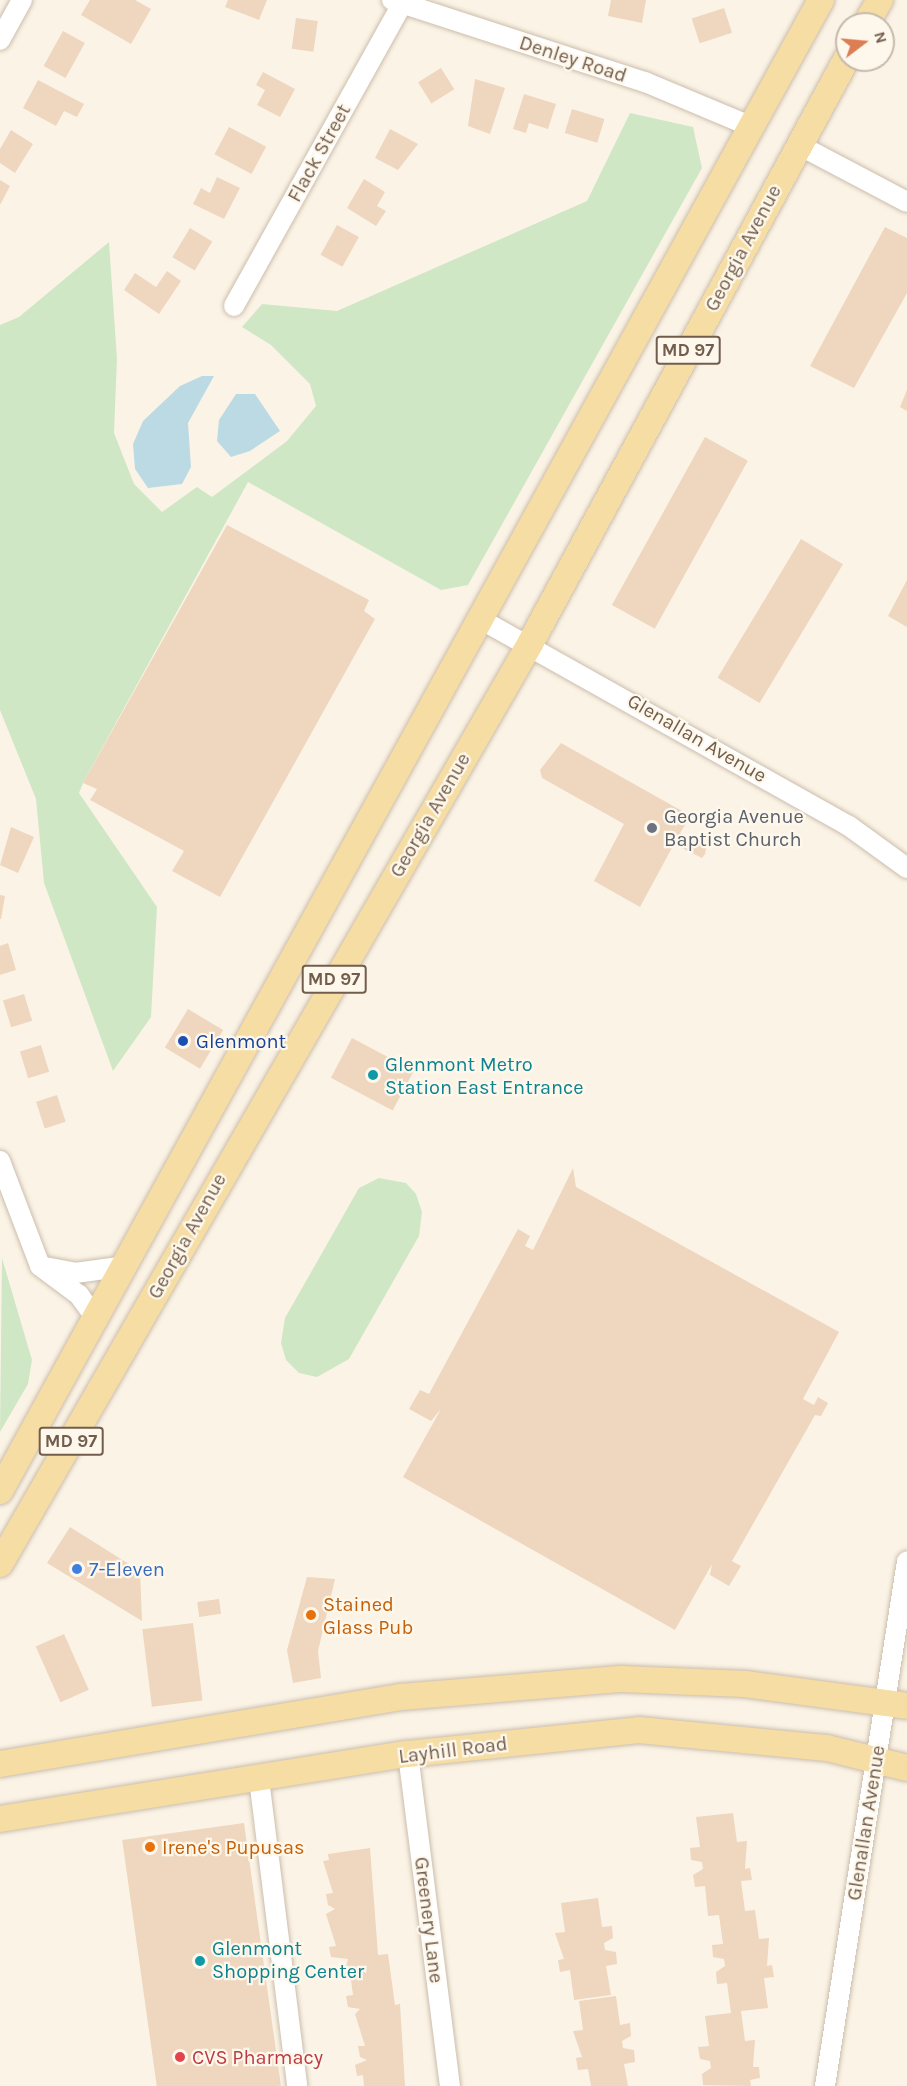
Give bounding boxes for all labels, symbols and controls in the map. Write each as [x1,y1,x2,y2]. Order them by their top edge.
north arrow [835,12,895,72]
text: N [870,29,892,46]
street label: Denley Road [516,30,630,88]
street label: Flack Street [282,100,356,206]
street label: Georgia Avenue [700,181,786,315]
road number: MD 97 [655,335,721,365]
street label: Glenallan Avenue [623,688,771,788]
street label: Georgia Avenue [385,748,475,882]
place label: Georgia Avenue Baptist Church [664,804,804,851]
marker: Georgia Avenue Baptist Church [645,821,659,835]
road number: MD 97 [301,964,367,994]
place label: Glenmont [196,1029,286,1053]
marker: Glenmont [174,1032,192,1050]
place label: Glenmont Metro Station East Entrance [385,1052,584,1099]
marker: Glenmont Metro Station East Entrance [366,1068,380,1082]
street label: Georgia Avenue [143,1169,231,1303]
road number: MD 97 [38,1426,104,1456]
place label: 7-Eleven [89,1557,165,1581]
marker: 7-Eleven [70,1562,84,1576]
place label: Stained Glass Pub [323,1592,413,1639]
marker: Stained Glass Pub [304,1608,318,1622]
street label: Layhill Road [397,1731,509,1769]
street label: Glenallan Avenue [842,1744,890,1902]
place label: Irene's Pupusas [162,1835,304,1859]
marker: Irene's Pupusas [143,1840,157,1854]
street label: Greenery Lane [409,1856,449,1984]
place label: Glenmont Shopping Center [212,1937,364,1984]
marker: Glenmont Shopping Center [193,1954,207,1968]
place label: CVS Pharmacy [192,2045,323,2069]
marker: CVS Pharmacy [173,2050,187,2064]

